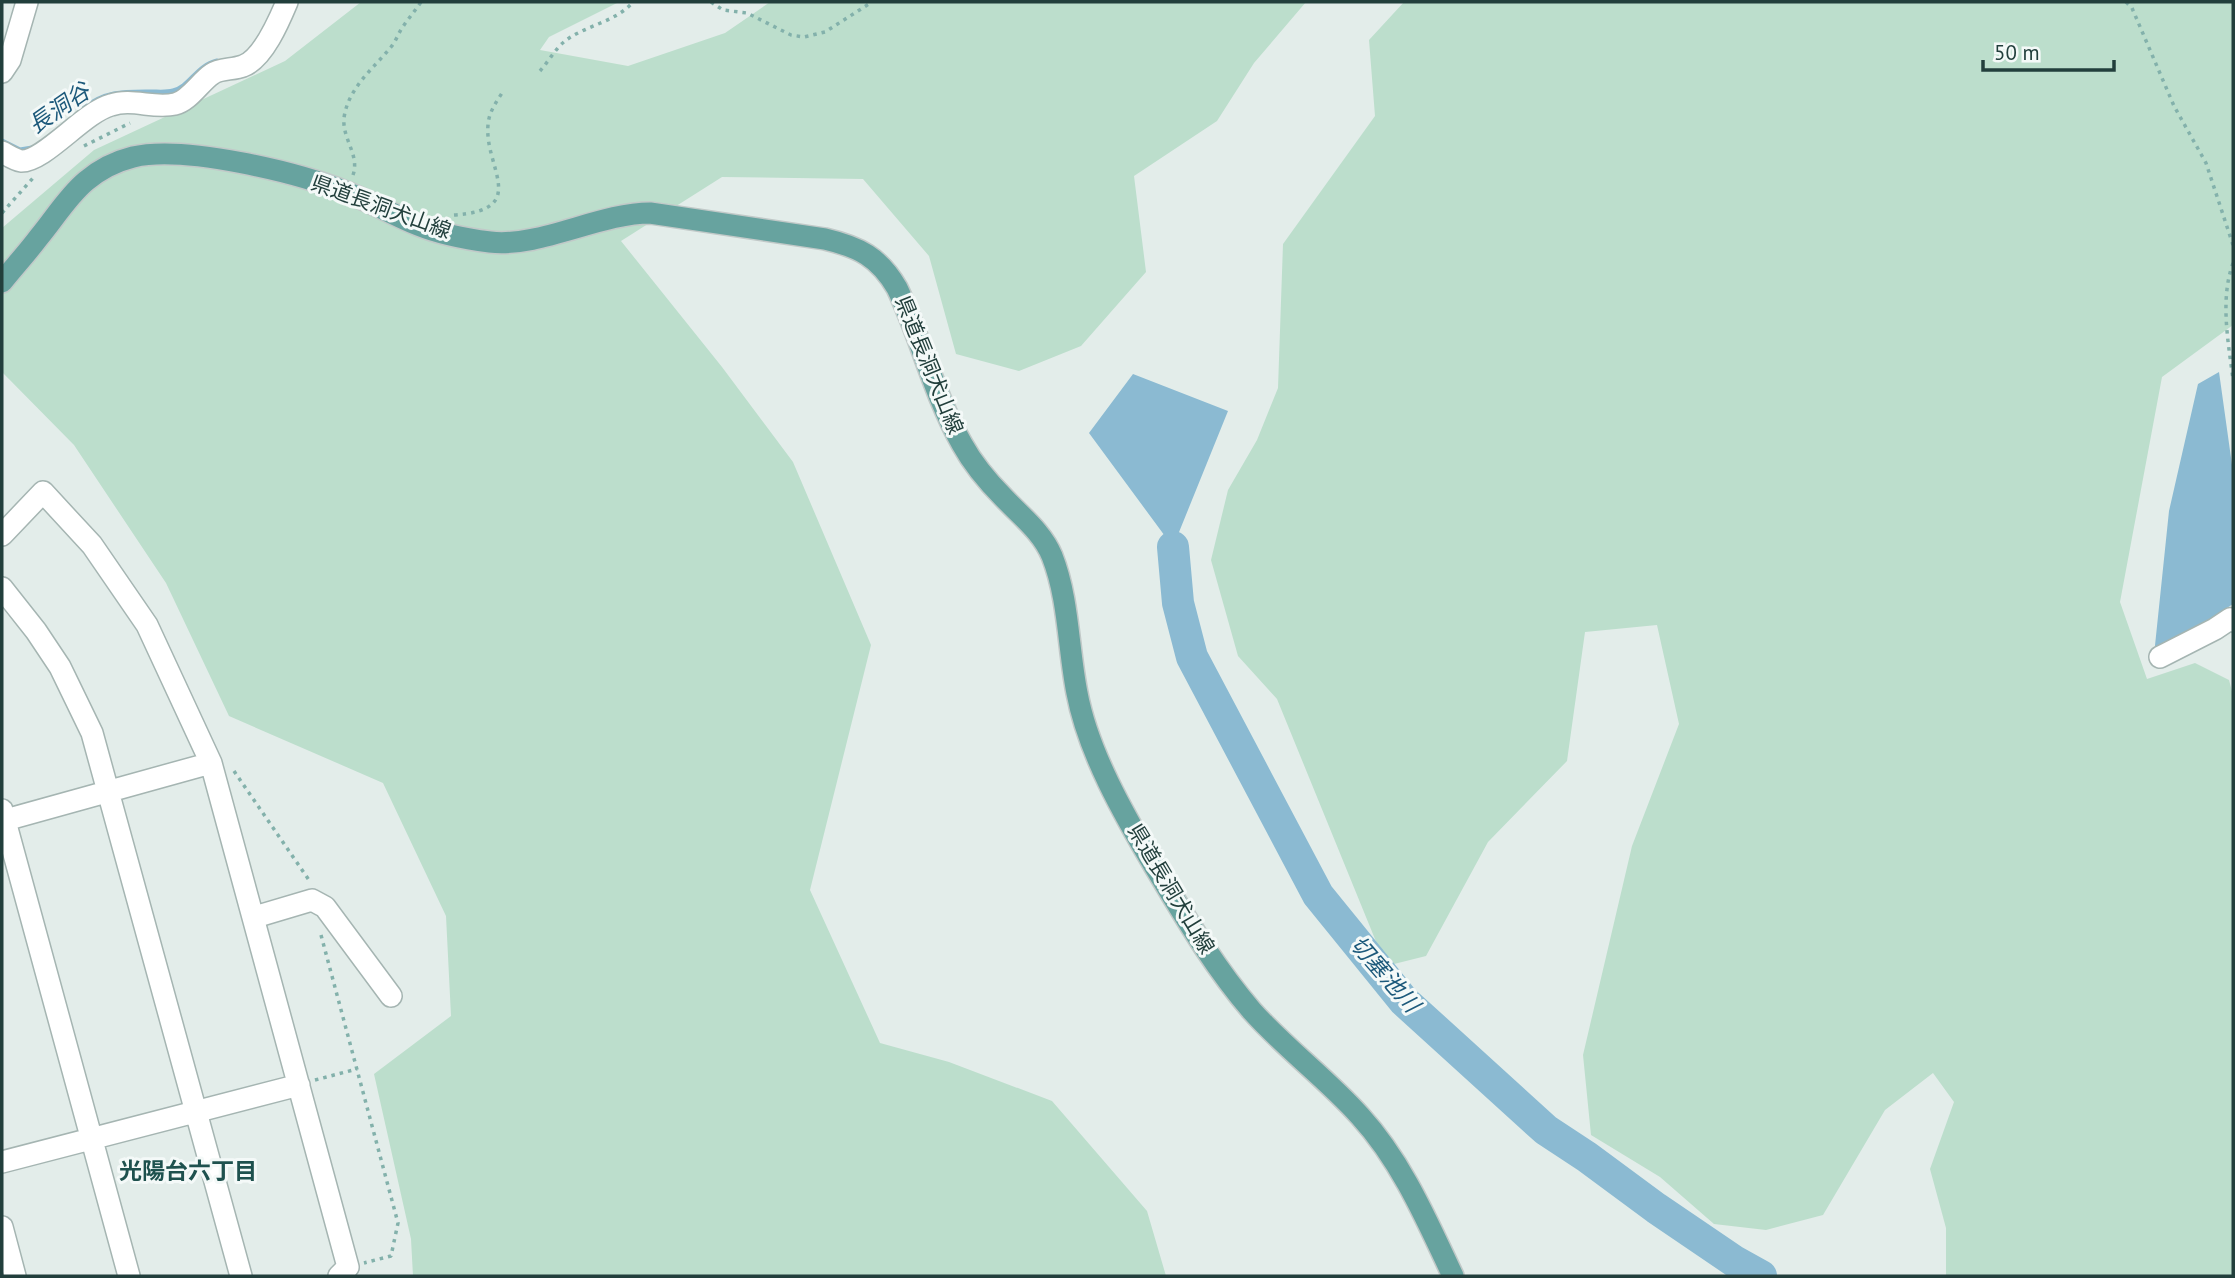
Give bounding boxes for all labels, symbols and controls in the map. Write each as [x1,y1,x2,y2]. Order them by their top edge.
scale bar [1983,28,2114,72]
text: 50 m [1994,39,2040,66]
water label: 長洞谷 [22,75,97,139]
street label: 県道長洞犬山線 [307,169,455,244]
street label: 県道長洞犬山線 [889,292,970,438]
street label: 県道長洞犬山線 [1122,819,1221,959]
water label: 切塞池川 [1344,929,1428,1020]
district label: 光陽台六丁目 [119,1156,257,1185]

